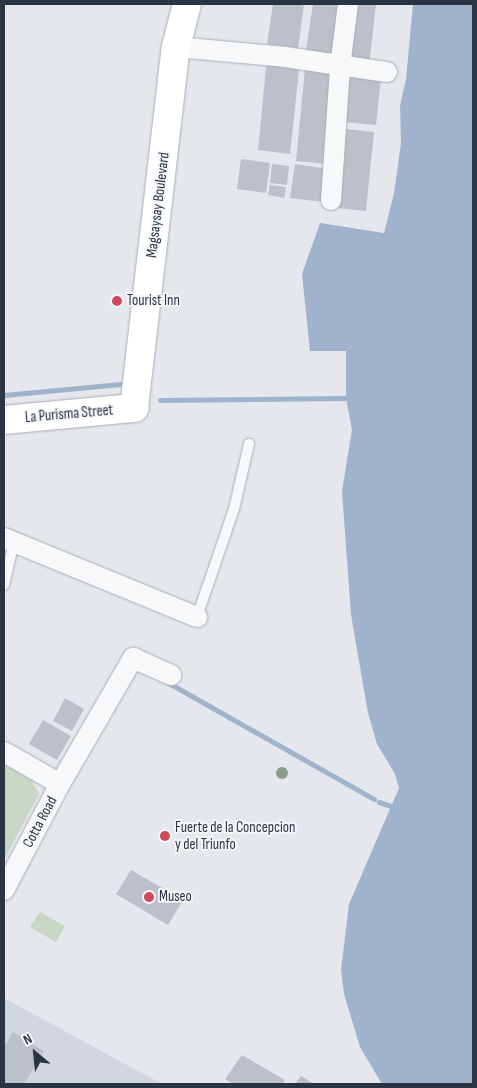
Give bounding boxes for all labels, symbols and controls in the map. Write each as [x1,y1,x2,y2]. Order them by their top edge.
street label: Magsaysay Boulevard [143,151,173,259]
place label: Tourist Inn [127,292,180,310]
marker: Tourist Inn [111,295,123,307]
street label: La Purisma Street [24,401,114,427]
street label: Cotta Road [19,793,61,851]
place label: Fuerte de la Concepcion y del Triunfo [175,818,295,853]
marker: Fuerte de la Concepcion y del Triunfo [159,830,171,842]
place label: Museo [159,888,192,906]
marker: Museo [143,891,155,903]
north arrow [10,1028,60,1078]
text: N [20,1030,35,1049]

